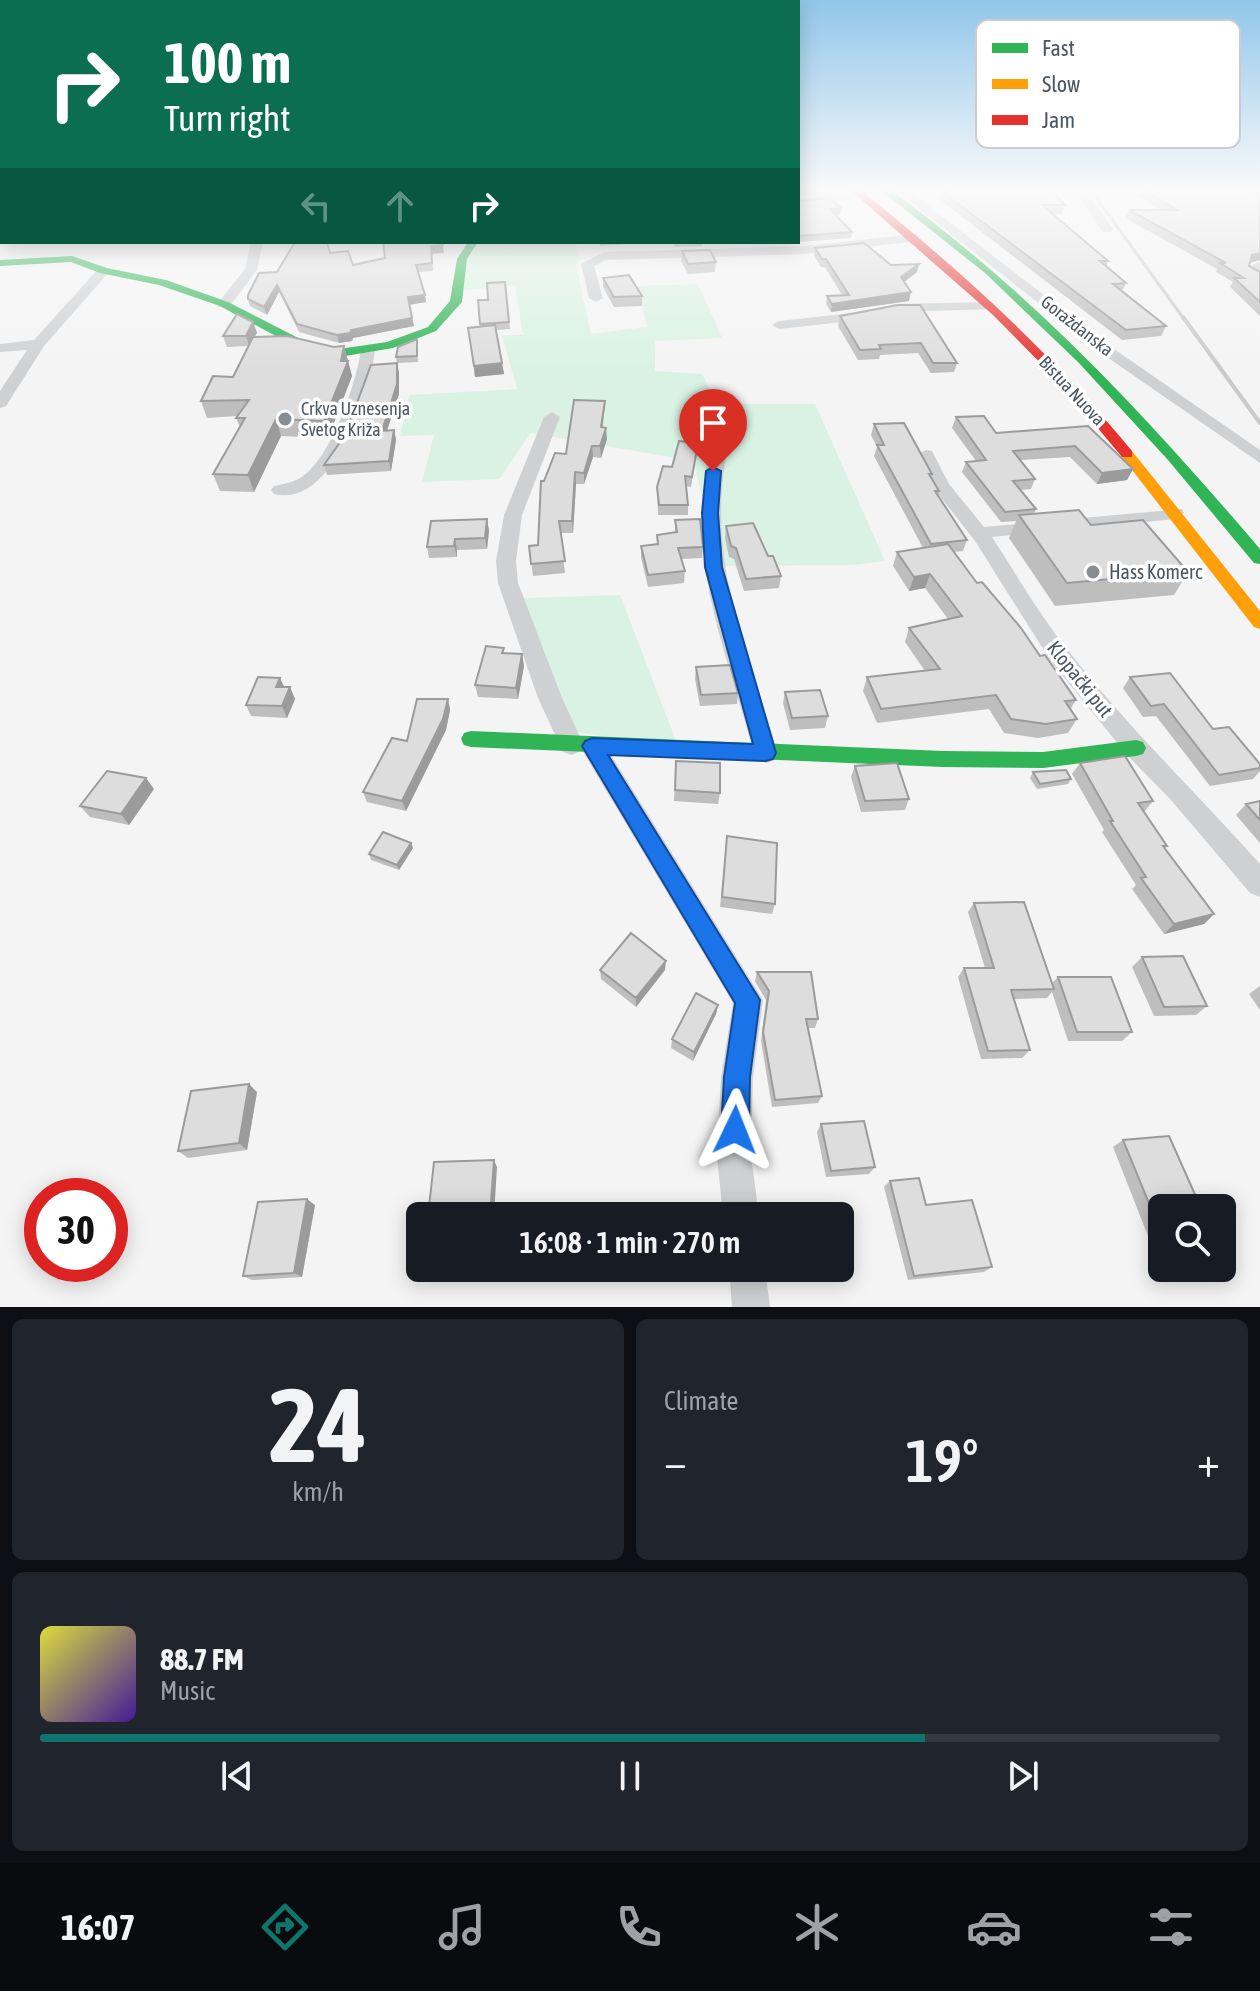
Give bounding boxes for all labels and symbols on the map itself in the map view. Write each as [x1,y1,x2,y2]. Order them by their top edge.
legend [976,20,1240,148]
text: Fast [1042,35,1075,61]
text: Slow [1042,71,1080,97]
text: Jam [1042,107,1075,133]
street label: Goraždanska [1037,291,1118,360]
street label: Bistua Nuova [1035,352,1110,430]
pin [679,389,747,471]
place label: Crkva Uznesenja Svetog Križa [301,398,410,440]
marker: Crkva Uznesenja Svetog Križa [276,410,294,428]
place label: Hass Komerc [1109,560,1203,583]
marker: Hass Komerc [1084,563,1102,581]
street label: Klopački put [1043,636,1118,721]
position arrow [693,1088,777,1172]
speed limit sign: 30 [24,1178,128,1282]

